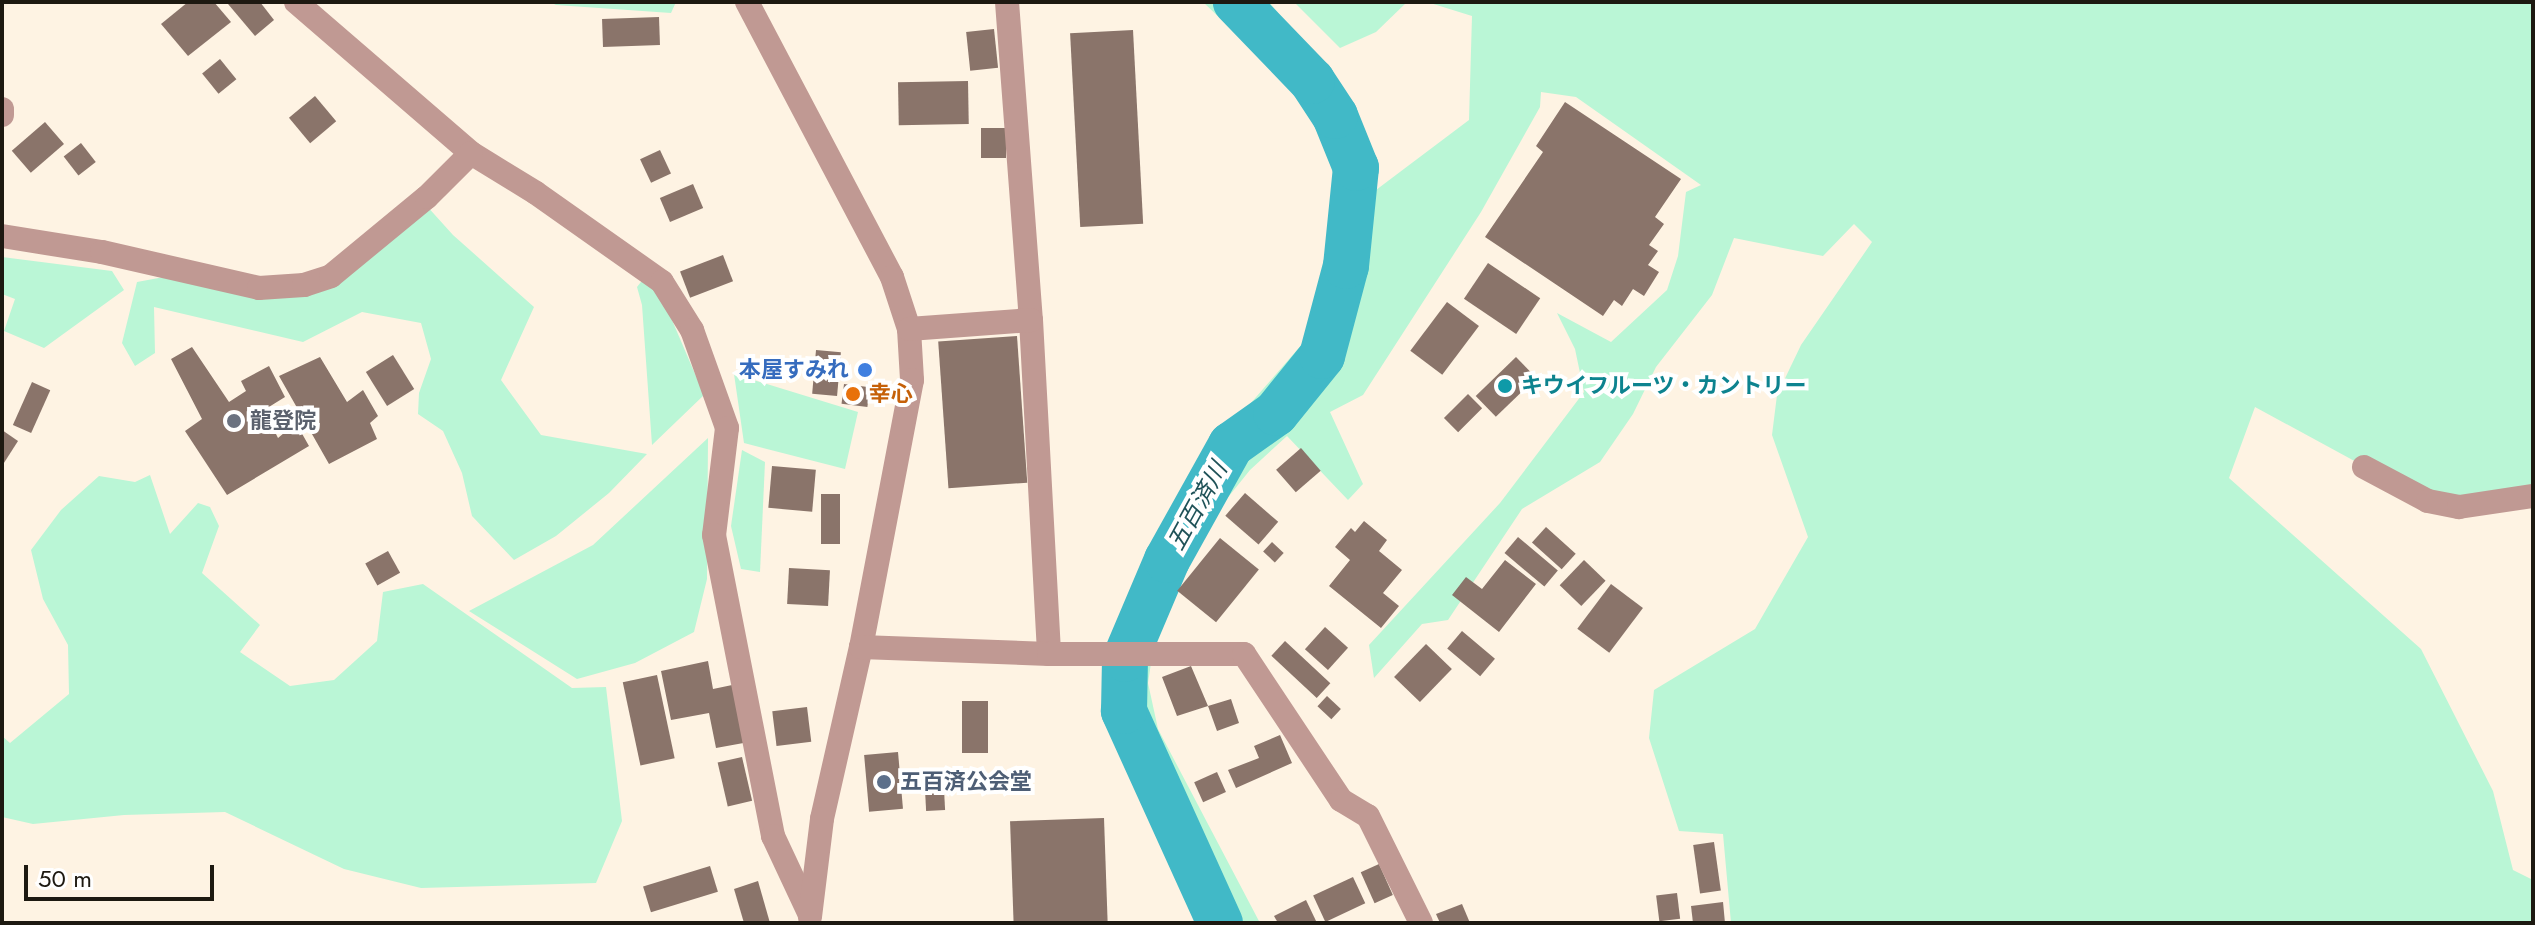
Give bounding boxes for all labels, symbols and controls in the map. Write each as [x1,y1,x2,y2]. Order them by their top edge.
place label: 本屋すみれ [739,357,849,383]
marker: 本屋すみれ [856,361,874,379]
place label: キウイフルーツ・カントリー [1521,373,1807,399]
marker: キウイフルーツ・カントリー [1496,377,1514,395]
place label: 幸心 [869,381,913,407]
marker: 幸心 [844,385,862,403]
place label: 龍登院 [250,408,316,434]
marker: 龍登院 [225,412,243,430]
water label: 五百済川 [1161,457,1233,555]
place label: 五百済公会堂 [900,769,1032,795]
marker: 五百済公会堂 [875,773,893,791]
scale bar [28,849,218,899]
text: 50 m [38,861,92,896]

